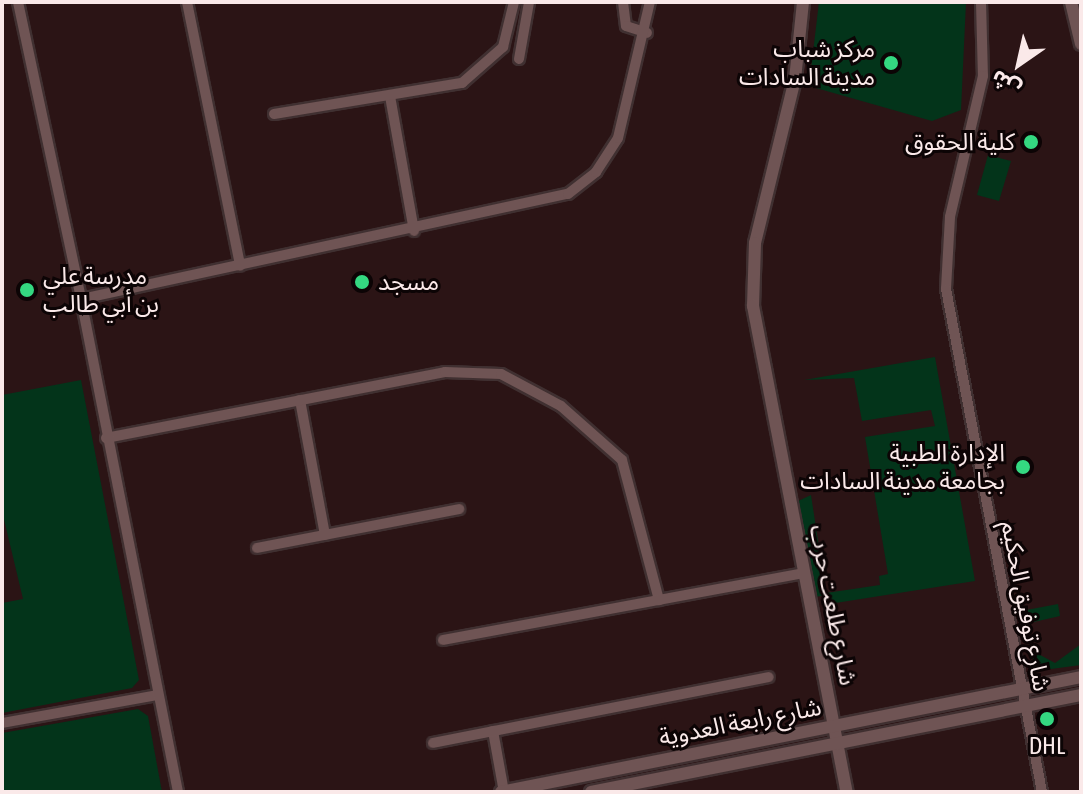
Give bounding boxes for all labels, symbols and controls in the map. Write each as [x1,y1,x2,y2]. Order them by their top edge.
north arrow [979,24,1059,104]
place label: مركز شباب مدينة السادات [739,35,875,91]
marker: مركز شباب مدينة السادات [882,54,900,72]
text: ش [986,65,1025,103]
place label: كلية الحقوق [905,128,1015,156]
marker: كلية الحقوق [1022,133,1040,151]
place label: مدرسة علي بن أبي طالب [43,262,159,318]
place label: مسجد [378,268,439,296]
marker: مسجد [353,273,371,291]
marker: مدرسة علي بن أبي طالب [18,281,36,299]
place label: الإدارة الطبية بجامعة مدينة السادات [800,439,1005,495]
marker: الإدارة الطبية بجامعة مدينة السادات [1012,456,1034,478]
street label: شارع توفيق الحكيم [995,518,1057,694]
street label: شارع طلعت حرب [803,522,863,688]
street label: شارع رابعة العدوية [656,692,824,752]
marker: DHL [1038,710,1056,728]
place label: DHL [1029,732,1065,760]

